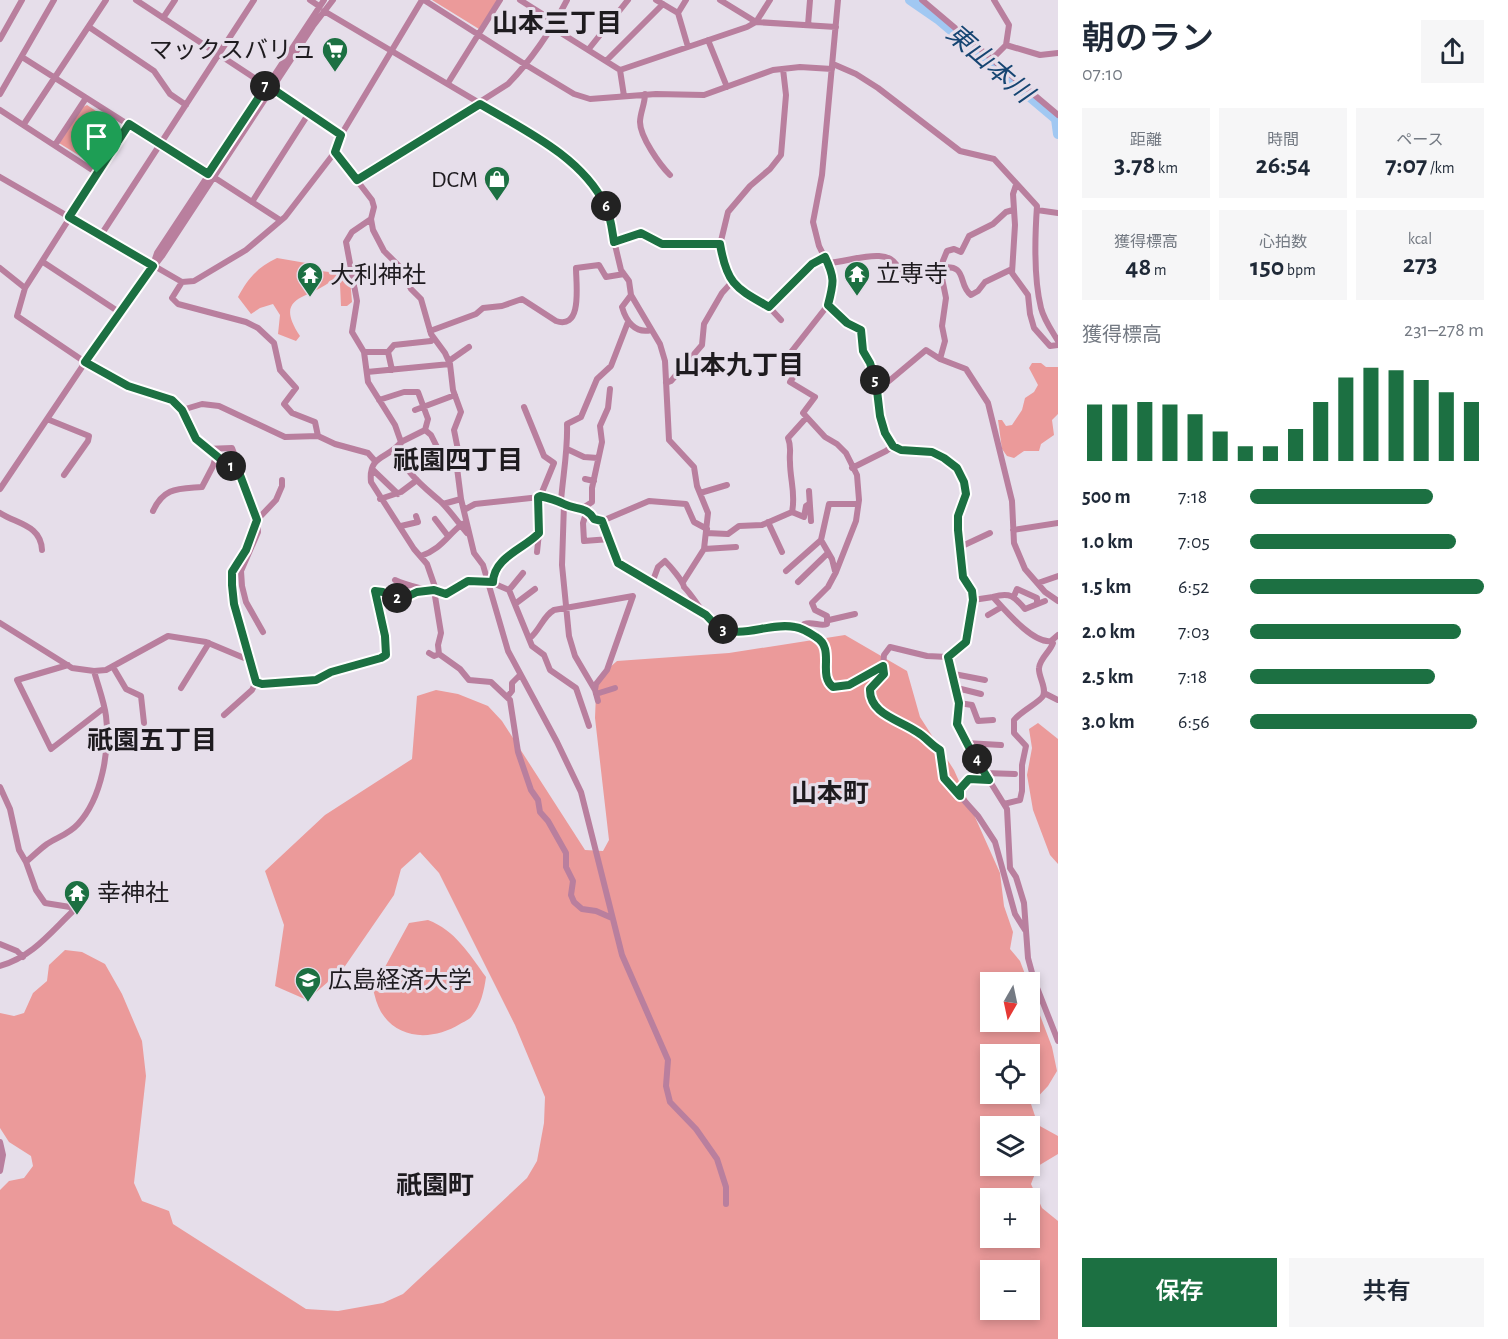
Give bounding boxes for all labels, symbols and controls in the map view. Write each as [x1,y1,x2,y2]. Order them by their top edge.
district label: 山本三丁目 [492,9,622,37]
water label: 東山本川 [942,19,1040,110]
button: share [1421,20,1484,83]
text: 朝のラン [1082,23,1214,56]
supermarket icon: マックスバリュ [320,35,350,73]
place label: マックスバリュ [149,38,316,63]
text: 07:10 [1082,64,1123,84]
pin: 7 [250,71,280,101]
text: 7 [262,78,268,94]
pin [71,111,122,173]
icon: arrive [80,120,113,153]
text: 距離 [1130,132,1162,148]
text: 時間 [1267,132,1299,148]
text: ペース [1396,132,1444,148]
text: 3.78 [1114,152,1155,178]
text: 26:54 [1255,152,1311,178]
text: 7:07 [1385,152,1427,178]
text: km [1155,160,1178,176]
text: /km [1427,160,1455,176]
shop icon: DCM [482,164,512,202]
place label: DCM [431,168,478,192]
pin: 6 [591,191,621,221]
text: 6 [602,198,610,214]
text: kcal [1408,231,1432,247]
text: 獲得標高 [1114,234,1178,250]
text: 心拍数 [1259,234,1307,250]
text: 273 [1403,251,1437,277]
text: 48 [1125,254,1151,280]
text: 150 [1250,254,1284,280]
temple icon: 立専寺 [842,259,872,297]
temple icon: 大利神社 [295,260,325,298]
place label: 大利神社 [330,262,426,288]
place label: 立専寺 [876,262,948,287]
text: m [1151,262,1167,278]
text: bpm [1284,262,1316,278]
text: 231–278 m [1404,320,1484,340]
text: 獲得標高 [1082,325,1162,345]
district label: 山本九丁目 [674,351,804,379]
pin: 5 [860,365,890,395]
text: 5 [872,372,878,388]
district label: 祇園四丁目 [393,447,523,474]
pin: 1 [216,451,246,481]
text: 1 [228,458,234,474]
text: 500 m [1082,487,1131,507]
text: 7:18 [1178,487,1207,507]
text: 1.0 km [1082,532,1133,552]
text: 7:05 [1178,532,1210,552]
text: 1.5 km [1082,577,1131,597]
text: 6:52 [1178,577,1209,597]
pin: 2 [382,583,412,613]
text: 2 [393,590,401,606]
pin: 3 [708,614,738,644]
text: 3 [720,621,726,637]
text: 2.0 km [1082,622,1135,642]
text: 7:03 [1178,622,1210,642]
text: 2.5 km [1082,667,1134,687]
text: 7:18 [1178,667,1207,687]
text: 3.0 km [1082,712,1135,732]
text: 6:56 [1178,712,1210,732]
district label: 祇園五丁目 [87,727,217,754]
pin: 4 [962,744,992,774]
text: 4 [973,751,981,767]
district label: 山本町 [791,779,869,807]
temple icon: 幸神社 [62,878,92,916]
place label: 幸神社 [97,880,169,906]
school or university icon: 広島経済大学 [293,965,323,1003]
place label: 広島経済大学 [328,967,472,993]
north arrow [980,972,1040,1032]
map controls [980,972,1040,1320]
button: locate [980,1044,1040,1104]
button: layers [980,1116,1040,1176]
district label: 祇園町 [396,1172,474,1199]
button: + [980,1188,1040,1248]
button: 保存 [1082,1258,1277,1327]
button: 共有 [1289,1258,1484,1327]
button: − [980,1260,1040,1320]

